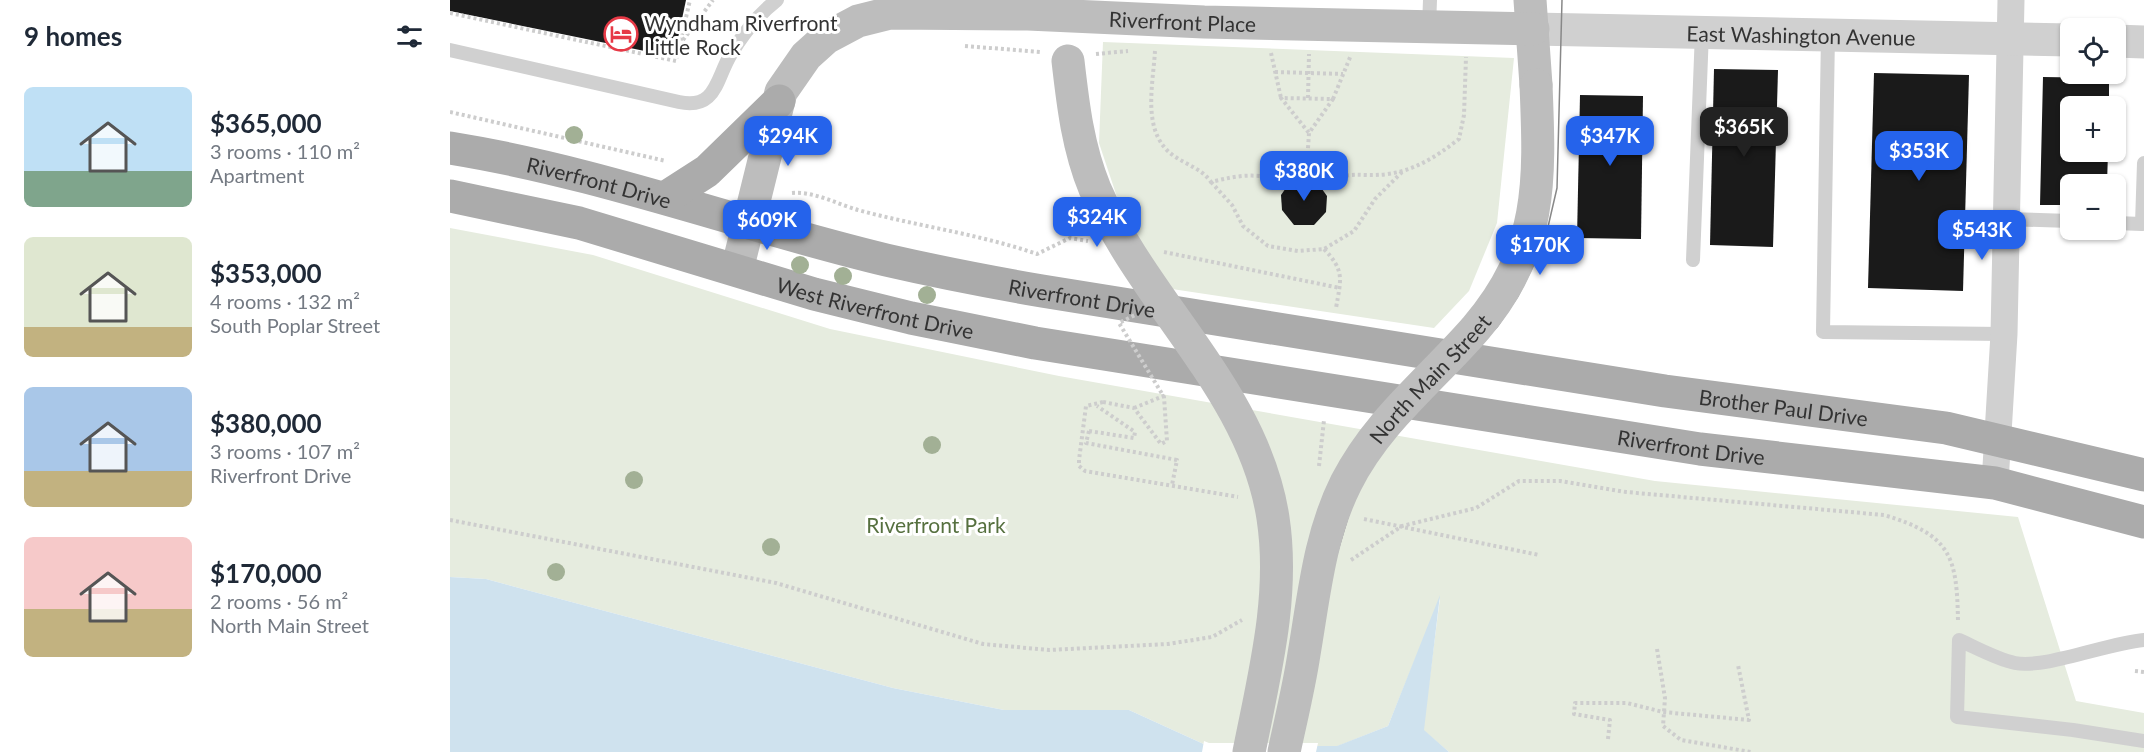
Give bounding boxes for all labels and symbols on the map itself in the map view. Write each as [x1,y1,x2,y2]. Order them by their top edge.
street label: Riverfront Place [1108,5,1256,36]
place label: Wyndham Riverfront Little Rock [644,10,838,59]
hotel icon: Wyndham Riverfront Little Rock [603,16,639,52]
street label: East Washington Avenue [1686,20,1916,49]
pin: $365K [1702,107,1786,158]
pin: $294K [746,116,830,167]
pin: $347K [1568,116,1652,167]
pin: $353K [1877,131,1961,182]
street label: Riverfront Drive [525,151,674,212]
pin: $380K [1262,151,1346,202]
pin: $324K [1055,197,1139,248]
pin: $609K [725,200,809,251]
pin: $543K [1940,210,2024,261]
pin: $170K [1498,225,1582,276]
street label: West Riverfront Drive [774,271,976,343]
street label: Riverfront Drive [1007,273,1157,322]
street label: North Main Street [1363,308,1495,448]
street label: Brother Paul Drive [1698,383,1870,430]
street label: Riverfront Drive [1616,424,1766,469]
park label: Riverfront Park [866,512,1006,537]

